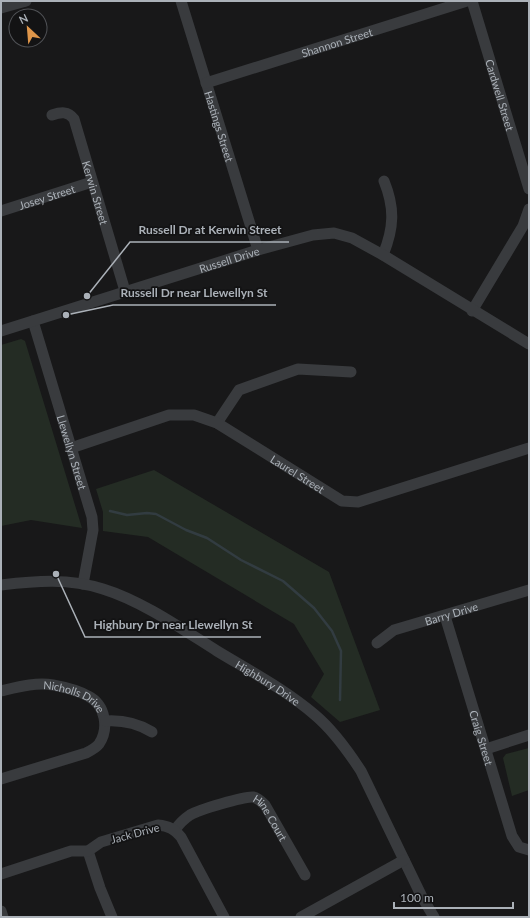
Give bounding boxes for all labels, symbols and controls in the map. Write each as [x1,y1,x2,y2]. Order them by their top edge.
north arrow [8,8,48,48]
text: N [17,11,30,26]
street label: Shannon Street [299,25,374,59]
street label: Cardwell Street [483,57,517,132]
street label: Hastings Street [203,89,237,163]
street label: Kerwin Street [80,159,111,226]
street label: Josey Street [17,181,77,211]
callout: Russell Dr at Kerwin Street [130,218,289,242]
text: Russell Dr at Kerwin Street [139,222,282,237]
street label: Russell Drive [197,244,261,275]
callout: Russell Dr near Llewellyn St [113,281,276,305]
text: Russell Dr near Llewellyn St [121,285,268,300]
street label: Llewellyn Street [55,413,90,491]
street label: Laurel Street [268,452,327,495]
street label: Barry Drive [423,599,480,627]
callout: Highbury Dr near Llewellyn St [85,613,261,637]
text: Highbury Dr near Llewellyn St [93,617,253,632]
street label: Highbury Drive [233,657,303,708]
street label: Nicholls Drive [43,677,108,715]
street label: Craig Street [467,708,497,767]
street label: Hine Court [251,791,290,843]
street label: Jack Drive [109,820,161,846]
scale bar [394,884,513,910]
text: 100 m [400,890,434,905]

